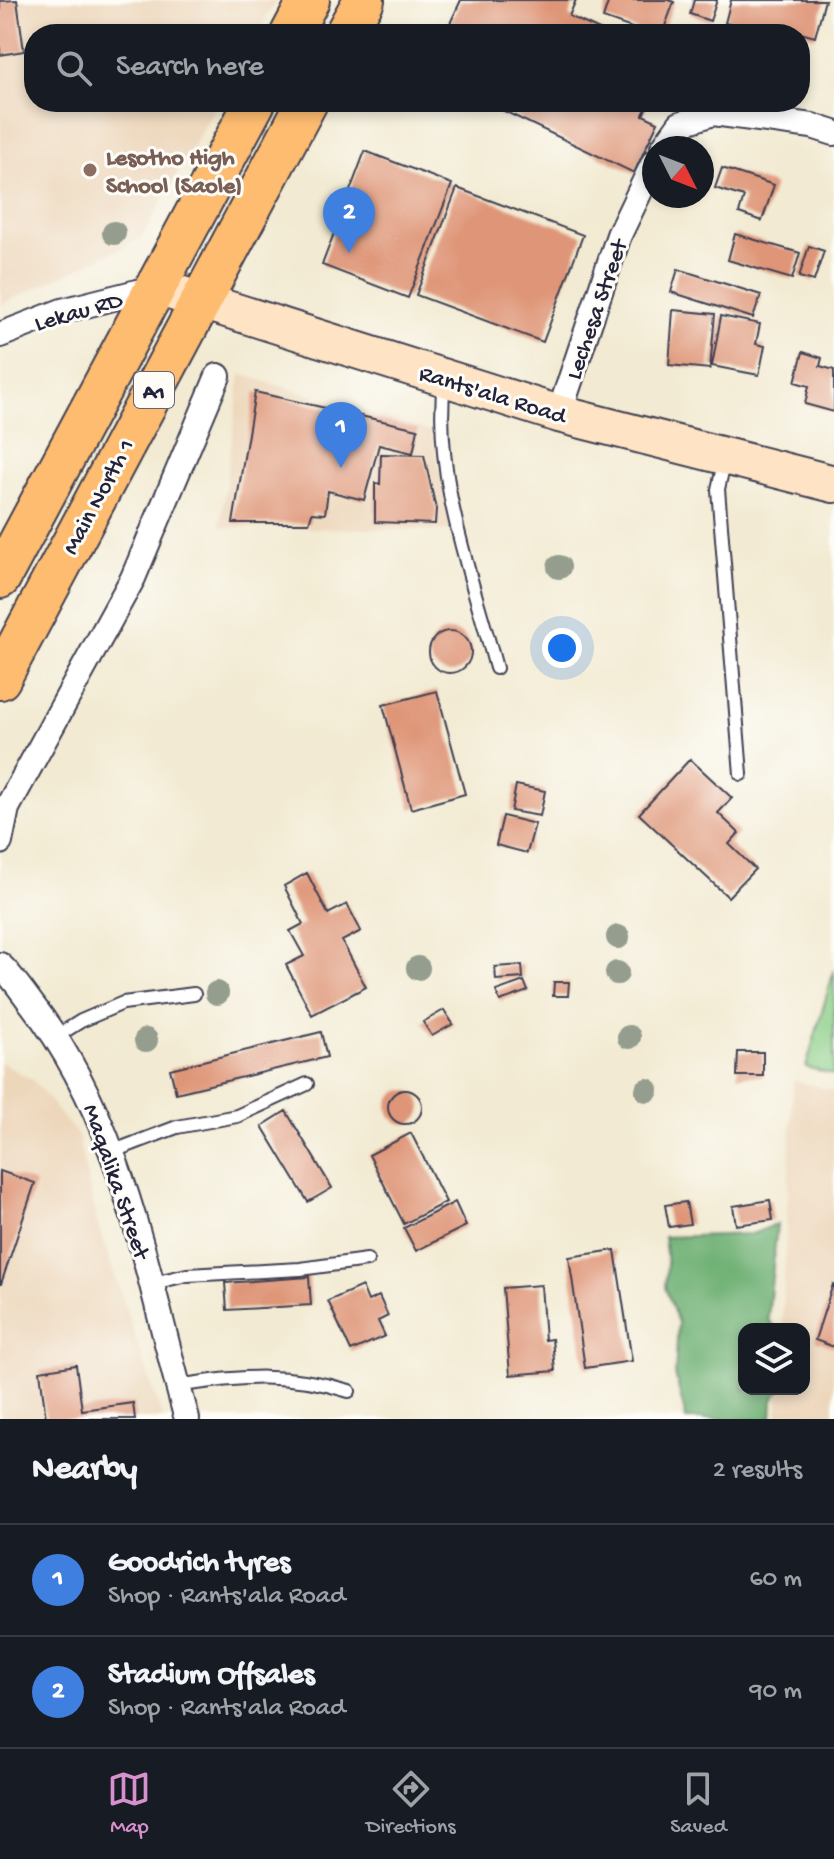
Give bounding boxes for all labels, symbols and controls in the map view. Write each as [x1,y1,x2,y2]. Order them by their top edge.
search box [24,24,810,112]
icon: search [52,46,96,90]
text: Search here [116,51,264,86]
north arrow [642,136,714,208]
place label: Lesotho High School (Saole) [106,145,242,202]
marker: Lesotho High School (Saole) [81,161,99,179]
pin: 2 [323,187,375,253]
street label: Lechesa Street [561,234,637,384]
street label: Lekau RD [32,287,127,340]
street label: Rants'ala Road [415,360,571,433]
road number: A1 [134,372,174,408]
pin: 1 [315,402,367,468]
street label: Main North 1 [57,435,143,560]
your location [542,628,582,668]
street label: Maqalika Street [75,1101,155,1265]
map controls [738,1323,810,1395]
button: layers [738,1323,810,1395]
text: Nearby [32,1451,137,1491]
text: 2 results [713,1456,802,1487]
text: Goodrich tyres [108,1547,290,1582]
text: 1 [53,1565,63,1596]
text: 60 m [749,1565,802,1596]
text: Shop · Rants'ala Road [108,1582,346,1613]
text: Stadium Offsales [108,1659,315,1694]
text: 2 [52,1677,64,1708]
text: 90 m [750,1677,802,1708]
text: Shop · Rants'ala Road [108,1694,346,1725]
tab: Map [107,1767,151,1841]
tab: Directions [366,1767,456,1841]
tab: Saved [670,1767,727,1841]

